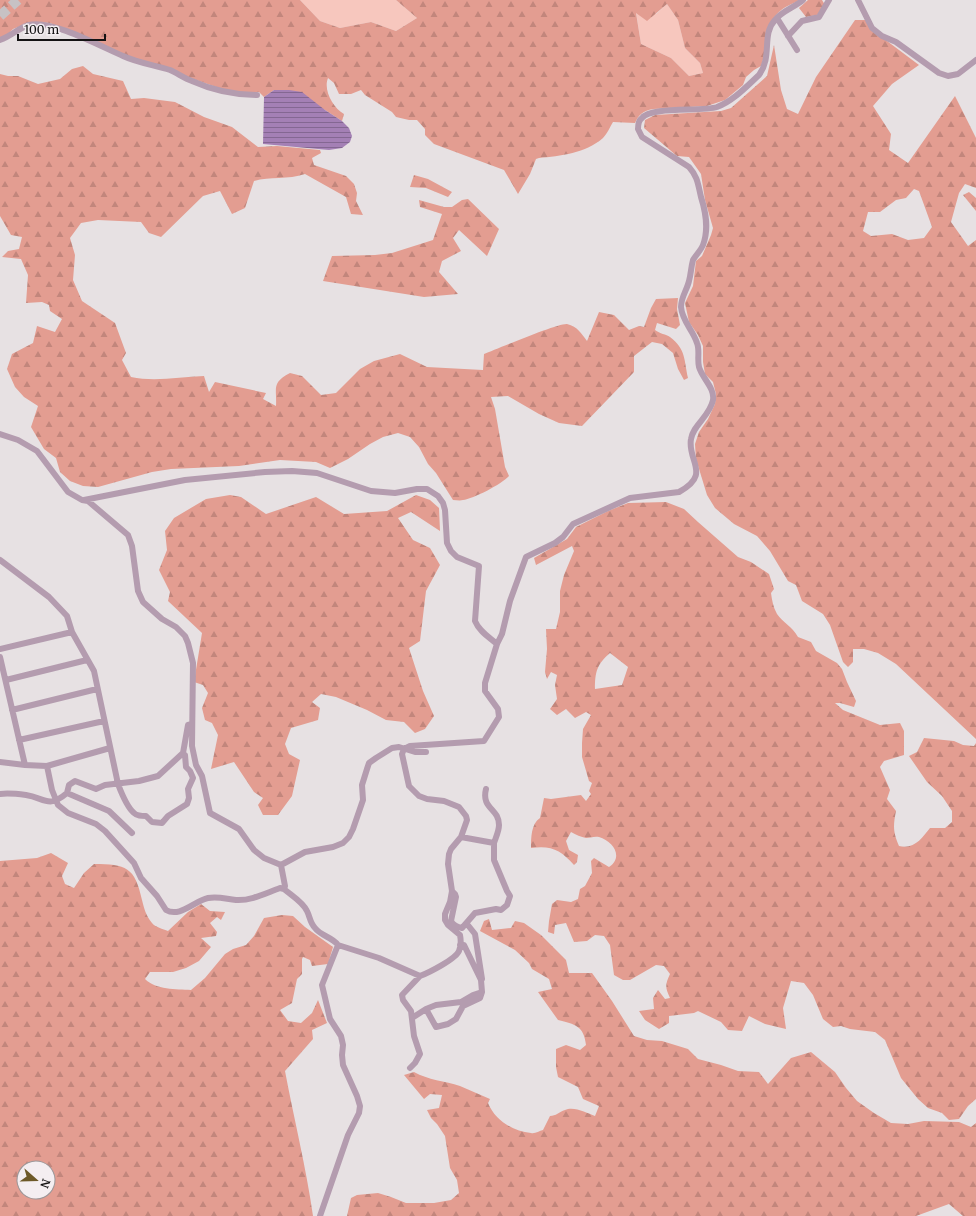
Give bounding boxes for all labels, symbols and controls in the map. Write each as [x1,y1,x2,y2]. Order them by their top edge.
scale bar [18,16,105,42]
text: 100 m [24,22,59,37]
north arrow [16,1160,56,1200]
text: N [37,1177,53,1190]

